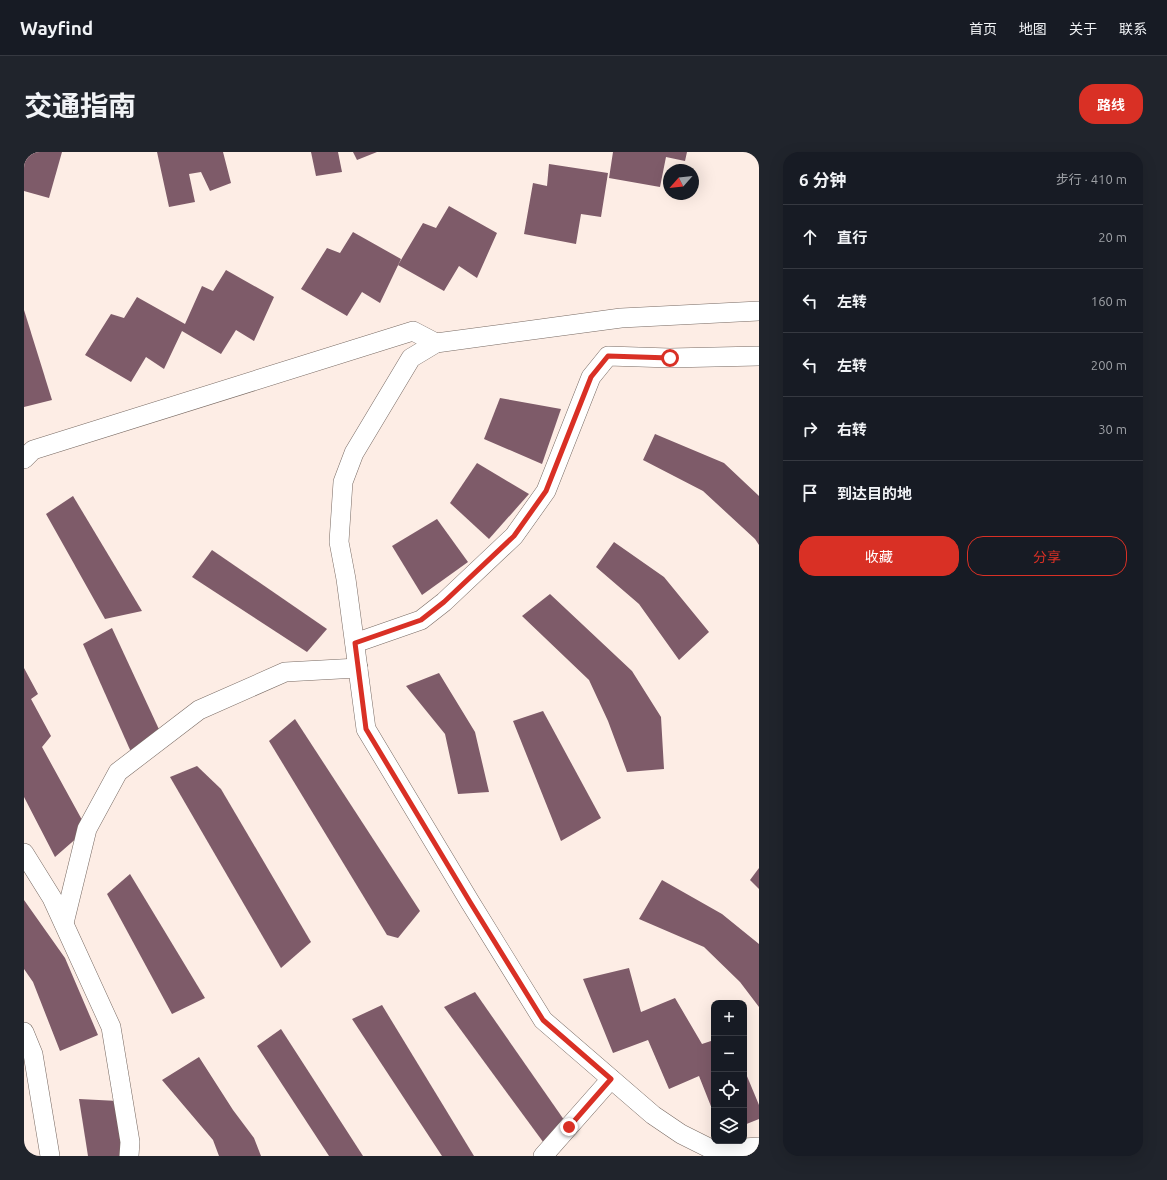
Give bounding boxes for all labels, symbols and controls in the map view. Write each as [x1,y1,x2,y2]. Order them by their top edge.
text: Wayfind [20,17,93,39]
text: 首页 [969,21,997,37]
text: 地图 [1019,21,1047,37]
text: 关于 [1069,21,1097,37]
text: 联系 [1119,21,1147,37]
button: 路线 [1079,84,1143,124]
text: 交通指南 [24,90,136,121]
north arrow [663,164,699,200]
text: 6 分钟 [799,170,847,189]
text: 步行 · 410 m [1056,172,1127,186]
icon: ahead [799,226,821,248]
text: 直行 [837,229,867,246]
text: 20 m [1098,230,1127,244]
icon: left [799,290,821,312]
text: 左转 [837,293,867,310]
text: 160 m [1091,294,1127,308]
route start [661,349,679,367]
icon: left [799,354,821,376]
text: 左转 [837,357,867,374]
text: 200 m [1091,358,1127,372]
icon: right [799,418,821,440]
text: 右转 [837,421,867,438]
text: 30 m [1098,422,1127,436]
icon: arrive [799,482,821,504]
text: 到达目的地 [837,485,912,502]
button: 收藏 [799,536,959,576]
button: 分享 [967,536,1127,576]
map controls [711,1000,747,1144]
button: + [711,1000,747,1036]
button: − [711,1036,747,1072]
button: locate [711,1072,747,1108]
button: layers [711,1108,747,1144]
route end [560,1118,578,1136]

